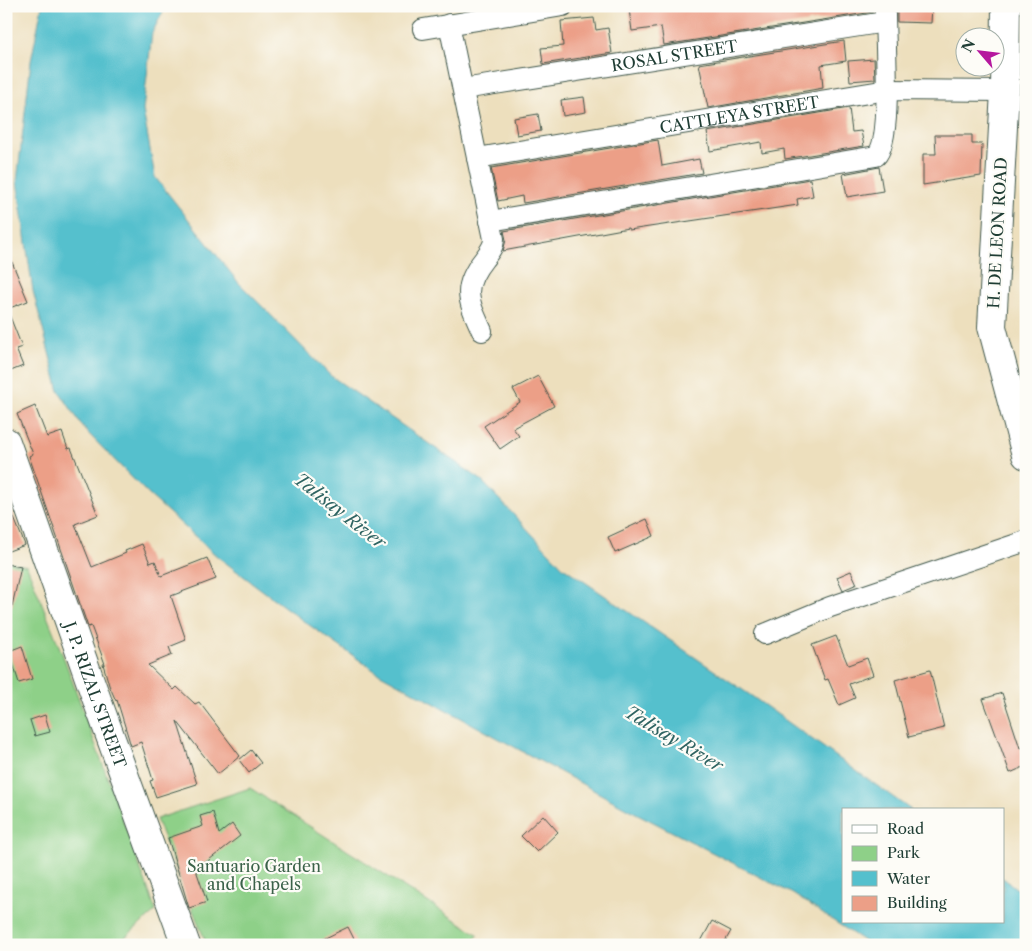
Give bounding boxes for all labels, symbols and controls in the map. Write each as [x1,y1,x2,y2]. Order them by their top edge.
north arrow [954,28,1004,78]
street label: ROSAL STREET [610,36,739,75]
text: N [958,36,979,55]
street label: CATTLEYA STREET [658,91,821,138]
street label: H. DE LEON ROAD [983,157,1011,309]
water label: Talisay River [290,468,392,555]
street label: J. P. RIZAL STREET [59,616,131,771]
water label: Talisay River [621,701,728,778]
legend [842,808,1004,924]
text: Road [887,819,924,838]
text: Park [887,843,921,862]
park label: Santuario Garden and Chapels [187,856,321,894]
text: Water [886,869,931,888]
text: Building [887,893,947,912]

